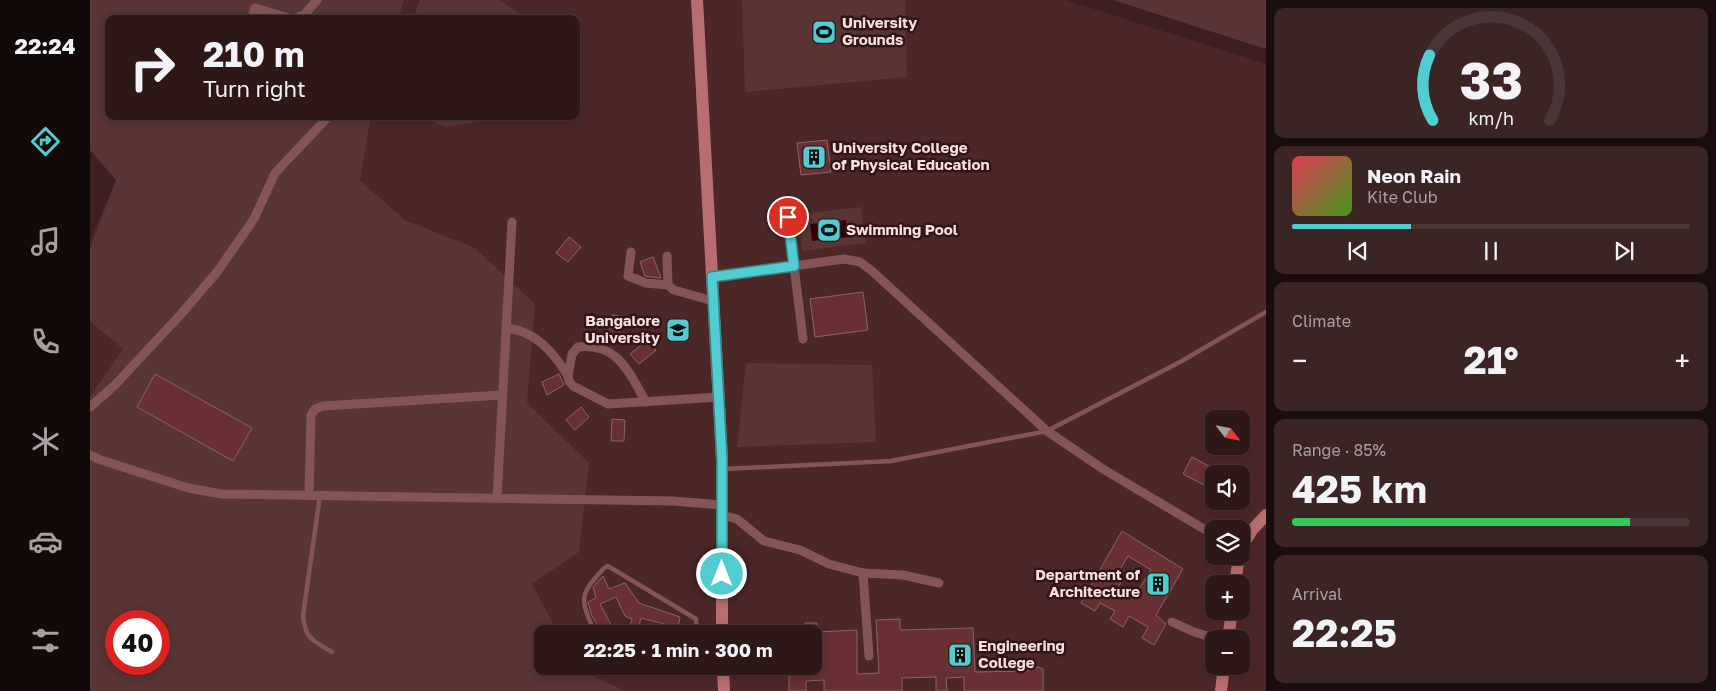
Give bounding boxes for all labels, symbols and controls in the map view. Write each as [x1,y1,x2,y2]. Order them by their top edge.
place label: University Grounds [842,13,917,48]
sports icon: University Grounds [811,19,837,45]
text: 22:24 [14,32,76,59]
text: 210 m [203,33,305,75]
icon: right [120,35,185,100]
text: 33 [1459,48,1523,110]
text: Turn right [203,75,306,102]
text: km/h [1468,107,1514,129]
icon: directions [28,124,63,159]
place label: University College of Physical Education [832,138,989,173]
building icon: University College of Physical Education [801,144,827,170]
text: Neon Rain [1367,164,1461,187]
text: Kite Club [1367,187,1438,207]
pin [767,196,809,238]
icon: arrive [774,203,802,231]
sports icon: Swimming Pool [816,217,842,243]
place label: Swimming Pool [846,220,958,238]
icon: music [28,224,63,259]
icon: previous [1344,237,1372,265]
icon: pause [1477,237,1505,265]
icon: next [1610,237,1638,265]
place label: Bangalore University [585,311,660,346]
text: Climate [1292,311,1351,331]
school or university icon: Bangalore University [665,317,691,343]
icon: phone [28,324,63,359]
text: 21° [1464,337,1519,382]
text: − [1292,344,1307,377]
text: + [1675,344,1690,377]
north arrow [1205,410,1250,455]
map controls [1205,410,1250,675]
icon: climate [28,424,63,459]
text: Range · 85% [1292,440,1386,460]
button: sound [1205,465,1250,510]
text: 425 km [1292,466,1427,511]
button: layers [1205,520,1250,565]
icon: car [28,524,63,559]
position arrow [695,547,747,599]
place label: Department of Architecture [1035,565,1141,600]
building icon: Department of Architecture [1145,571,1171,597]
button: + [1205,575,1250,620]
text: Arrival [1292,584,1342,604]
speed limit sign: 40 [105,610,170,675]
text: 22:25 [1292,610,1397,655]
icon: filters [28,623,63,658]
button: − [1205,630,1250,675]
place label: Engineering College [978,636,1065,671]
text: 22:25 · 1 min · 300 m [583,638,773,661]
building icon: Engineering College [947,642,973,668]

